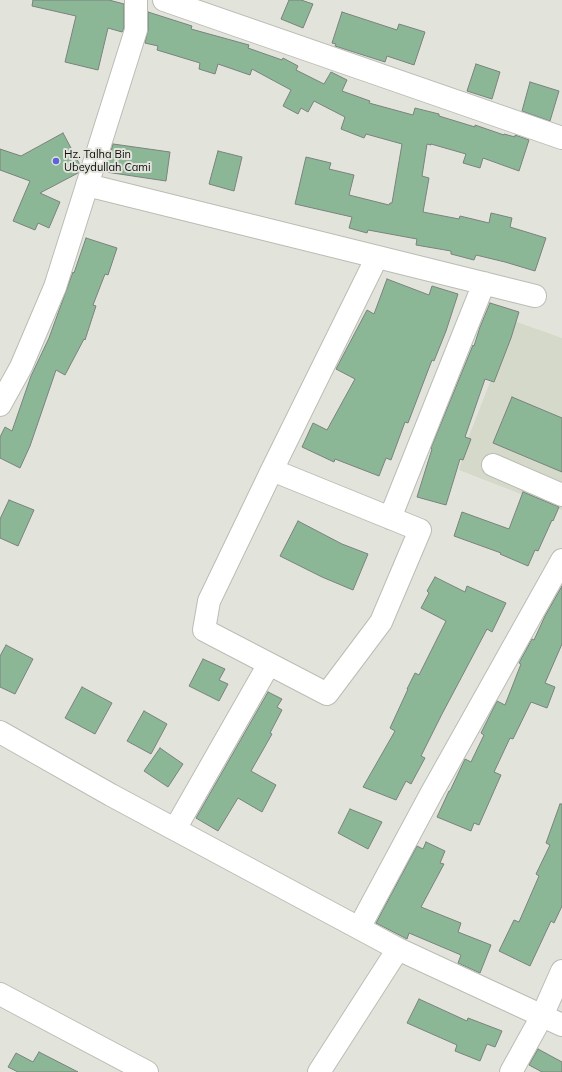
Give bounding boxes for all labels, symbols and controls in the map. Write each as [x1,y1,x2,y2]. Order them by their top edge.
place label: Hz. Talha Bin Ubeydullah Cami [64,148,151,174]
marker: Hz. Talha Bin Ubeydullah Cami [51,156,61,166]

